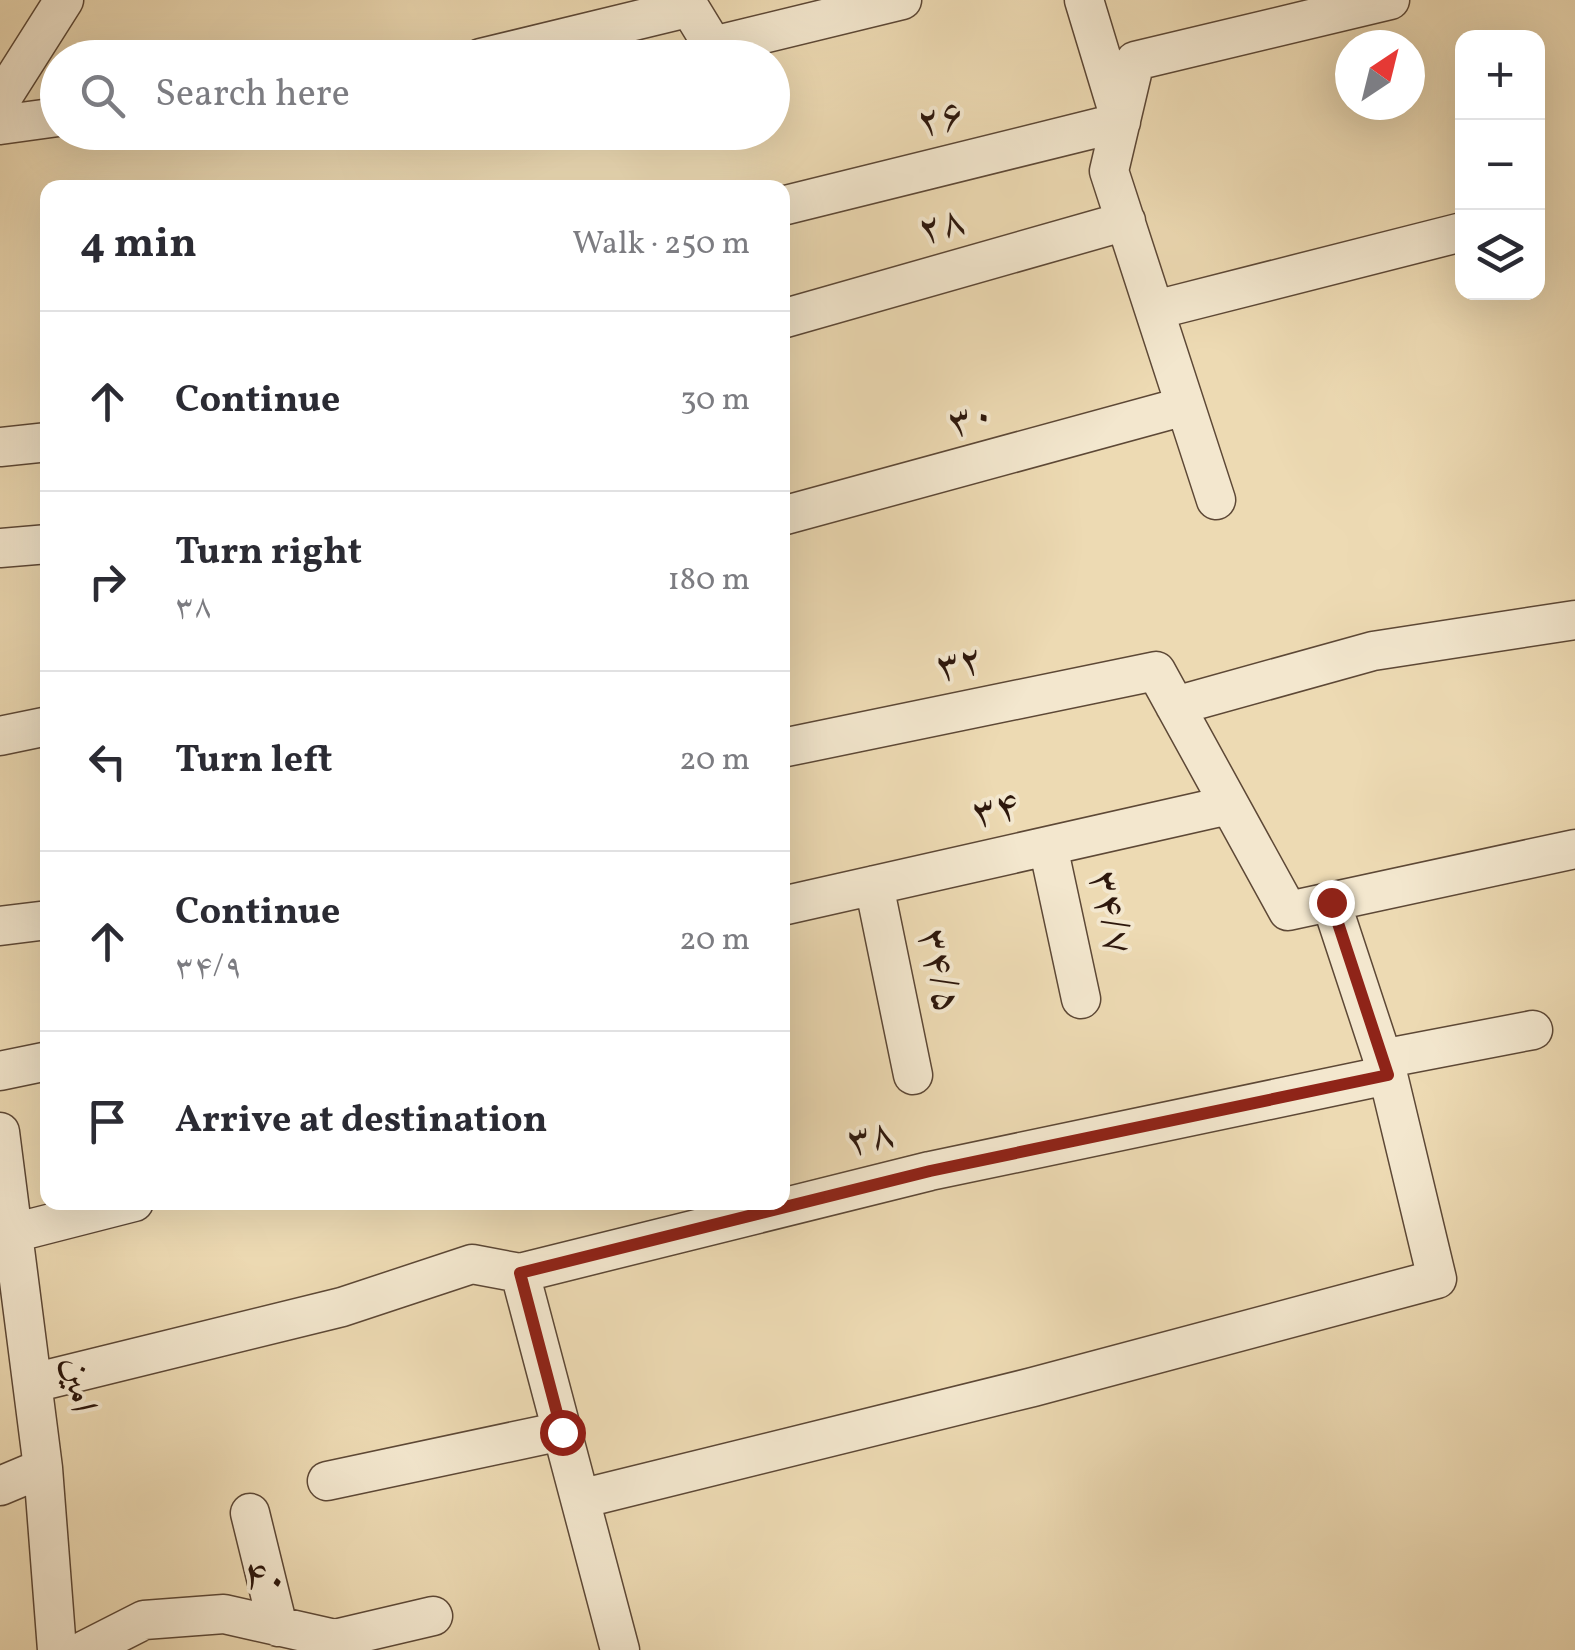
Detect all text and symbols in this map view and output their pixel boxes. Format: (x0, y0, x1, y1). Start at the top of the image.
north arrow (1335, 30, 1425, 120)
map controls (1455, 30, 1545, 300)
button: + (1455, 30, 1545, 120)
search box (40, 40, 790, 150)
icon: search (75, 68, 130, 123)
text: Search here (155, 69, 350, 122)
street label: ۲۶ (912, 87, 970, 153)
button: − (1455, 120, 1545, 210)
street label: ۲۸ (912, 194, 972, 260)
button: layers (1455, 210, 1545, 300)
text: 4 min (80, 216, 197, 275)
text: Walk · 250 m (572, 223, 750, 267)
icon: ahead (80, 374, 135, 429)
text: Continue (175, 375, 340, 428)
text: 30 m (680, 379, 750, 423)
street label: ۳۰ (942, 387, 1002, 453)
text: Turn right (175, 527, 362, 580)
icon: right (80, 554, 135, 609)
text: 180 m (667, 559, 750, 603)
text: ۳۸ (175, 586, 212, 630)
street label: ۳۲ (931, 633, 989, 697)
icon: left (80, 734, 135, 789)
text: Turn left (175, 735, 332, 788)
text: 20 m (679, 739, 750, 783)
street label: ۳۴ (967, 778, 1025, 844)
street label: ۳۴/۷ (1073, 866, 1145, 960)
route end (1309, 880, 1355, 926)
text: Continue (175, 887, 340, 940)
icon: ahead (80, 914, 135, 969)
text: 20 m (679, 919, 750, 963)
street label: ۳۴/۵ (902, 924, 974, 1018)
text: ۳۴/۹ (175, 946, 243, 990)
icon: arrive (80, 1094, 135, 1149)
text: Arrive at destination (175, 1095, 548, 1148)
street label: ۳۸ (842, 1106, 900, 1172)
street label: امین (47, 1354, 109, 1416)
route start (540, 1410, 586, 1456)
street label: ۴۰ (238, 1547, 294, 1611)

